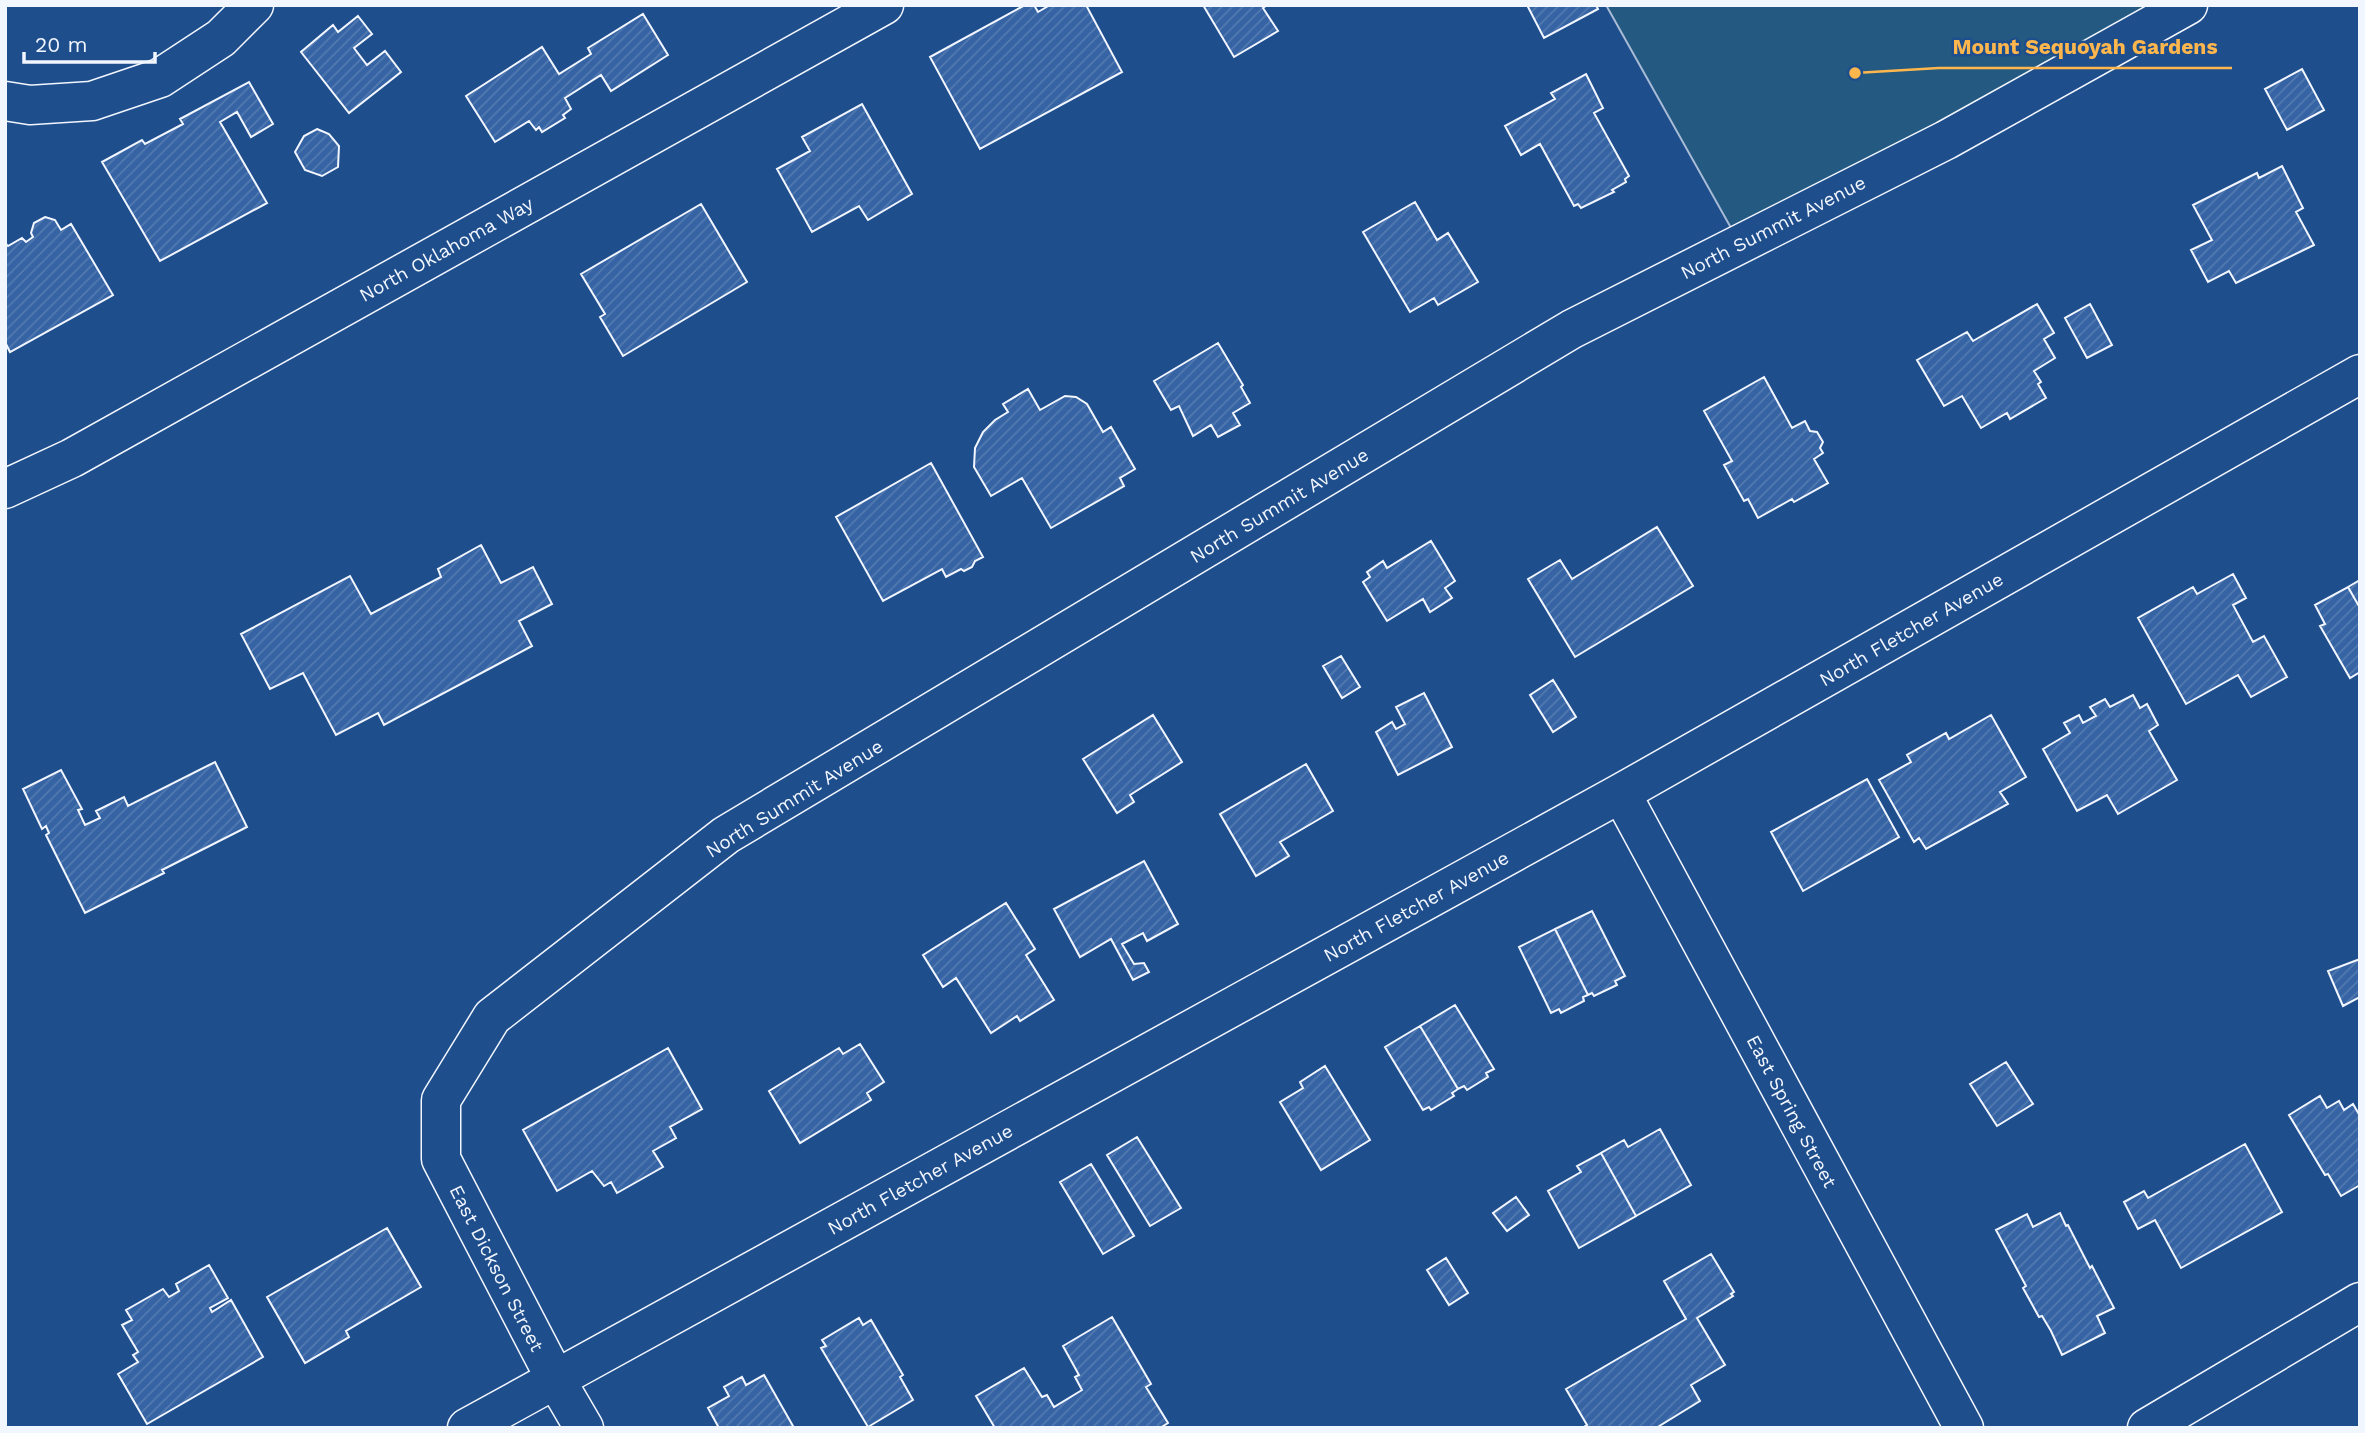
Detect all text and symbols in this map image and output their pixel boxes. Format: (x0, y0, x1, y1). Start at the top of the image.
scale bar (24, 21, 156, 65)
callout: Mount Sequoyah Gardens (1939, 26, 2232, 68)
text: 20 m (35, 32, 87, 57)
text: Mount Sequoyah Gardens (1952, 34, 2218, 59)
street label: North Summit Avenue (1677, 171, 1870, 284)
street label: North Oklahoma Way (355, 192, 537, 307)
street label: North Summit Avenue (1186, 443, 1373, 568)
street label: North Fletcher Avenue (1815, 567, 2007, 691)
street label: North Summit Avenue (701, 734, 887, 862)
street label: North Fletcher Avenue (1320, 846, 1513, 967)
street label: East Spring Street (1742, 1031, 1842, 1192)
street label: North Fletcher Avenue (824, 1119, 1017, 1240)
street label: East Dickson Street (445, 1181, 549, 1355)

